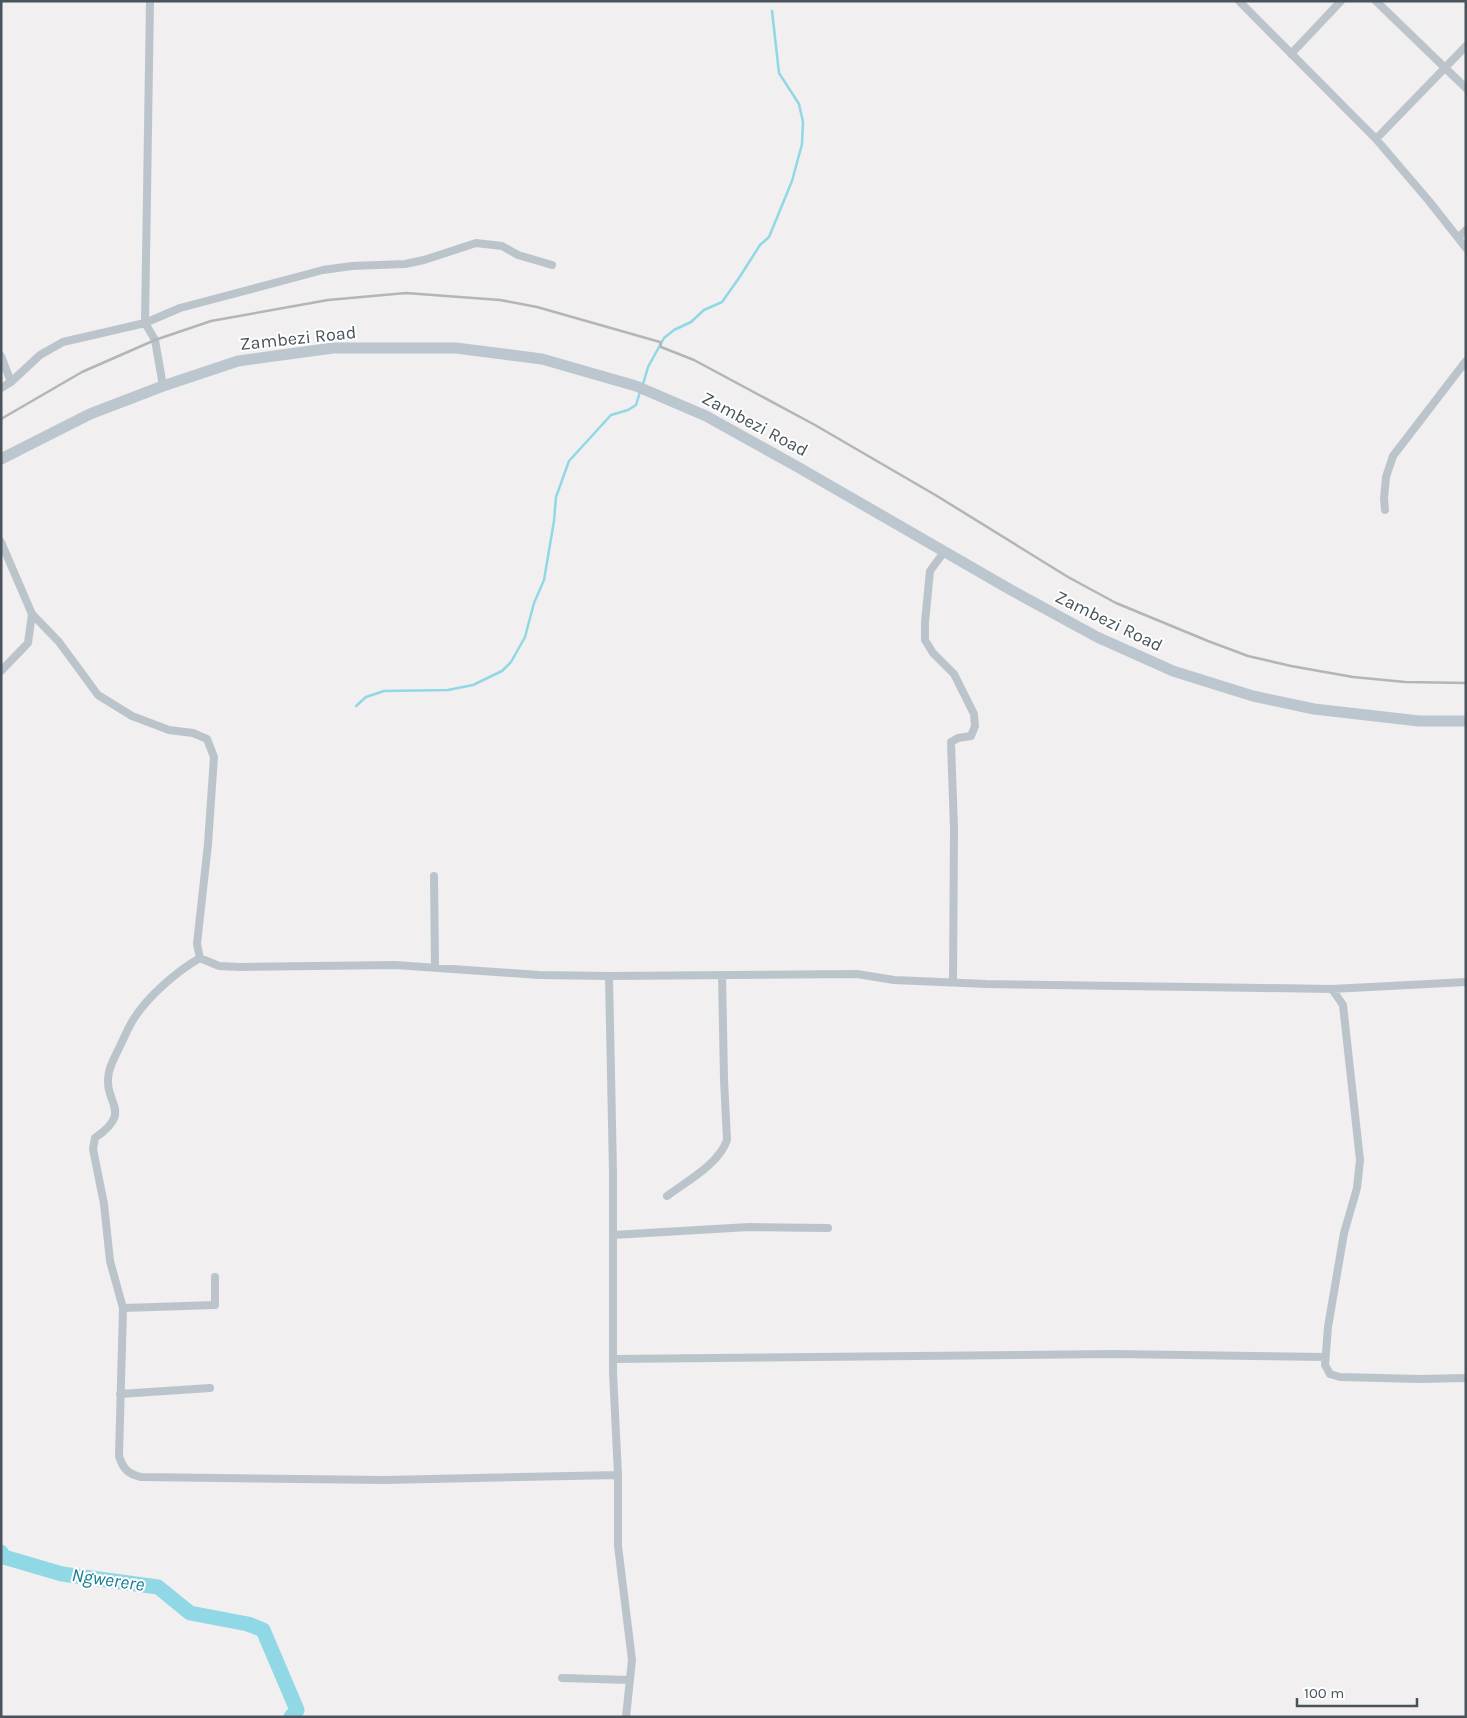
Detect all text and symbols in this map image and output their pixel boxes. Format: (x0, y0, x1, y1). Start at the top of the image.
street label: Zambezi Road (239, 321, 357, 355)
street label: Zambezi Road (698, 387, 812, 461)
street label: Zambezi Road (1052, 585, 1166, 657)
water label: Ngwerere (70, 1564, 146, 1596)
scale bar (1297, 1676, 1417, 1708)
text: 100 m (1304, 1684, 1344, 1702)

